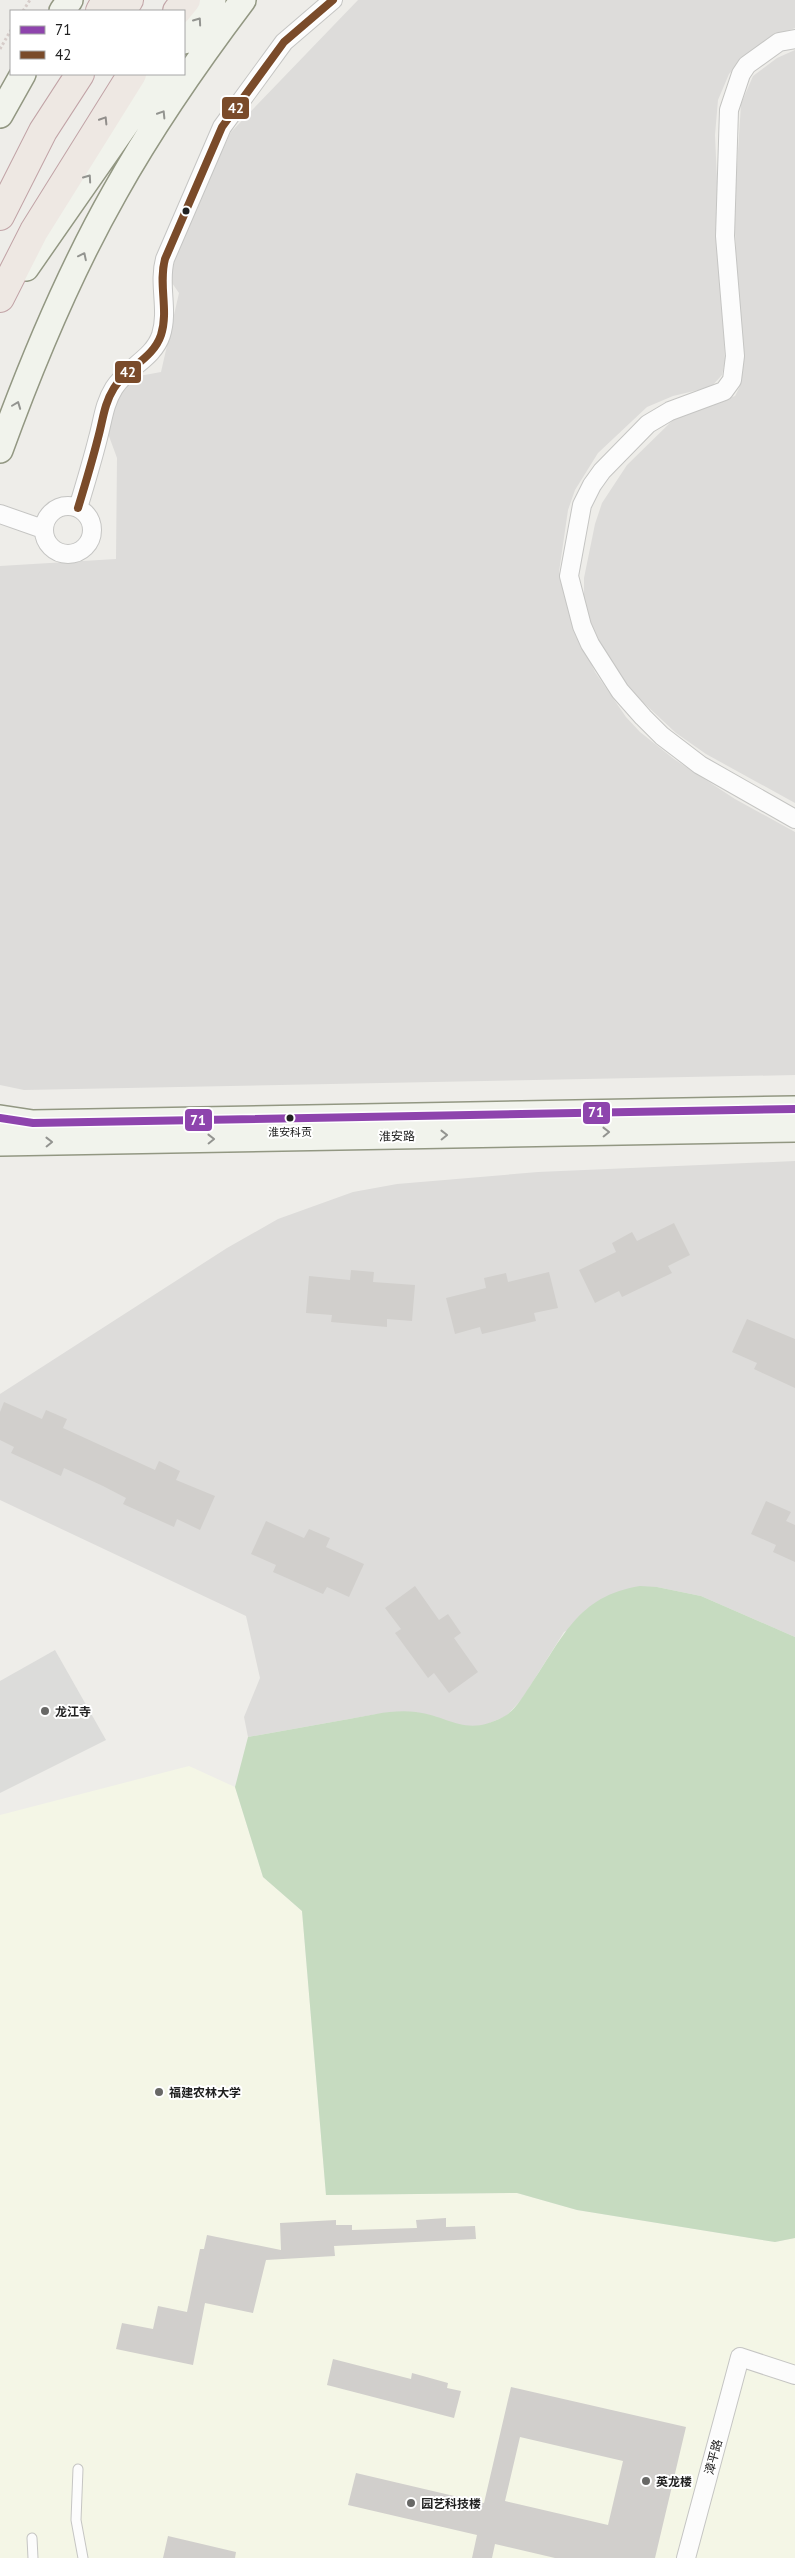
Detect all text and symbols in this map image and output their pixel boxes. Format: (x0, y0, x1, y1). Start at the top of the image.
legend (10, 10, 185, 75)
one-way arrow (192, 17, 201, 26)
text: 71 (55, 20, 71, 39)
text: 42 (55, 45, 71, 64)
line badge: 42 (221, 96, 250, 120)
text: 42 (228, 99, 244, 117)
one-way arrow (156, 111, 165, 120)
one-way arrow (97, 117, 107, 126)
one-way arrow (82, 175, 91, 184)
unlabelled marker (181, 206, 191, 216)
one-way arrow (77, 252, 87, 261)
line badge: 42 (114, 360, 142, 384)
text: 42 (120, 363, 136, 381)
one-way arrow (11, 401, 21, 410)
line badge: 71 (582, 1101, 611, 1125)
text: 71 (588, 1103, 604, 1121)
line badge: 71 (184, 1108, 213, 1132)
text: 71 (190, 1111, 206, 1129)
marker: 淮安科贡 (285, 1113, 295, 1123)
place label: 淮安科贡 (268, 1125, 312, 1139)
one-way arrow (602, 1127, 610, 1137)
street label: 淮安路 (379, 1128, 415, 1144)
one-way arrow (440, 1130, 448, 1140)
one-way arrow (208, 1134, 215, 1144)
one-way arrow (45, 1137, 53, 1147)
place label: 龙江寺 (55, 1704, 91, 1719)
marker: 龙江寺 (39, 1705, 51, 1717)
place label: 福建农林大学 (169, 2085, 241, 2100)
marker: 福建农林大学 (153, 2086, 165, 2098)
street label: 漳平路 (701, 2438, 725, 2476)
place label: 英龙楼 (656, 2474, 692, 2489)
marker: 英龙楼 (640, 2475, 652, 2487)
place label: 园艺科技楼 (421, 2496, 481, 2511)
marker: 园艺科技楼 (405, 2497, 417, 2509)

